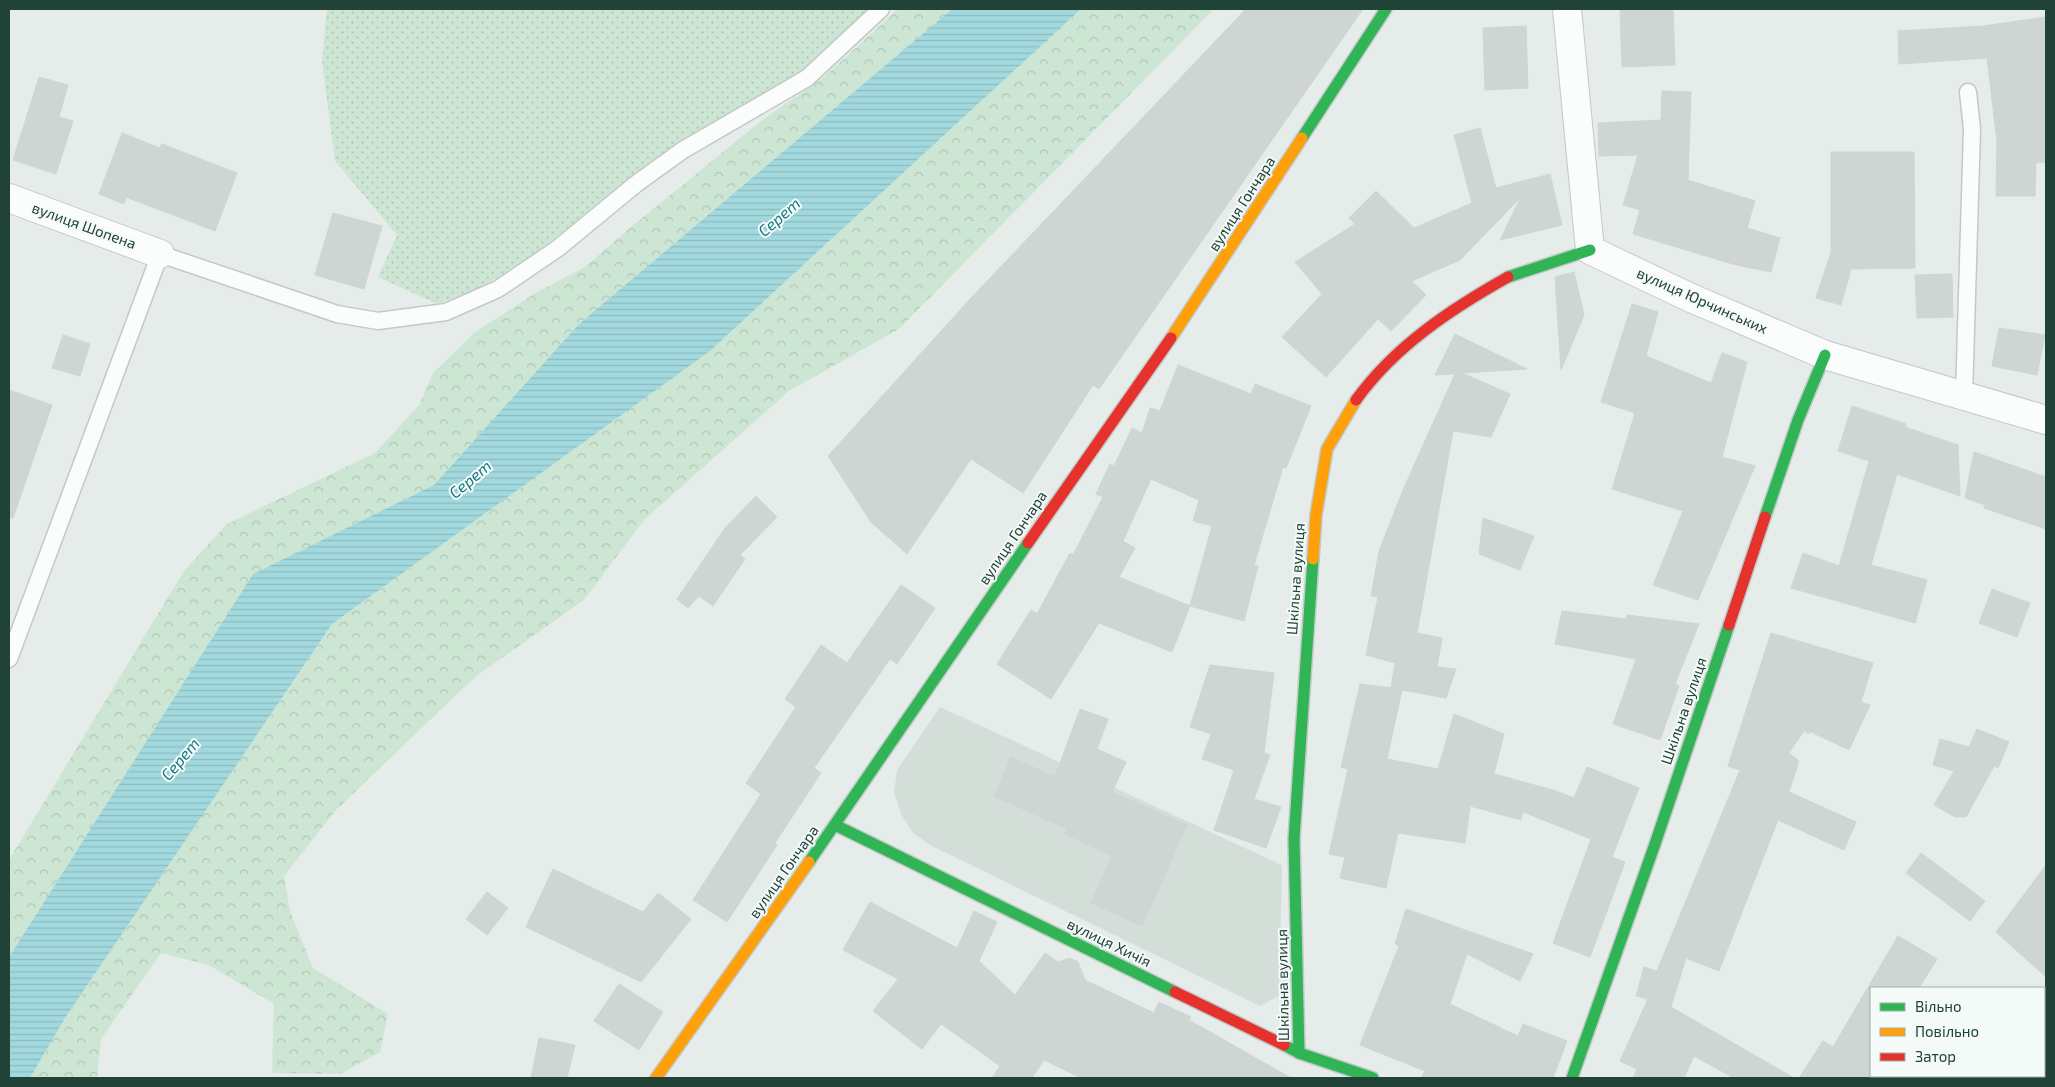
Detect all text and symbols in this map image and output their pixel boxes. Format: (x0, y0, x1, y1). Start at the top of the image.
street label: вулиця Гончара (1204, 153, 1279, 255)
water label: Серет (754, 193, 804, 240)
street label: вулиця Шопена (29, 198, 139, 253)
street label: вулиця Юрчинських (1634, 263, 1771, 338)
water label: Серет (445, 455, 495, 502)
street label: вулиця Гончара (974, 487, 1051, 588)
street label: Шкільна вулиця (1282, 522, 1309, 636)
street label: Шкільна вулиця (1656, 655, 1711, 767)
water label: Серет (156, 734, 203, 784)
street label: вулиця Гончара (744, 821, 823, 922)
street label: вулиця Хичія (1064, 914, 1154, 971)
street label: Шкільна вулиця (1272, 929, 1293, 1041)
legend (1870, 987, 2045, 1077)
text: Вільно (1915, 997, 1962, 1015)
text: Повільно (1915, 1022, 1979, 1040)
text: Затор (1915, 1047, 1956, 1065)

